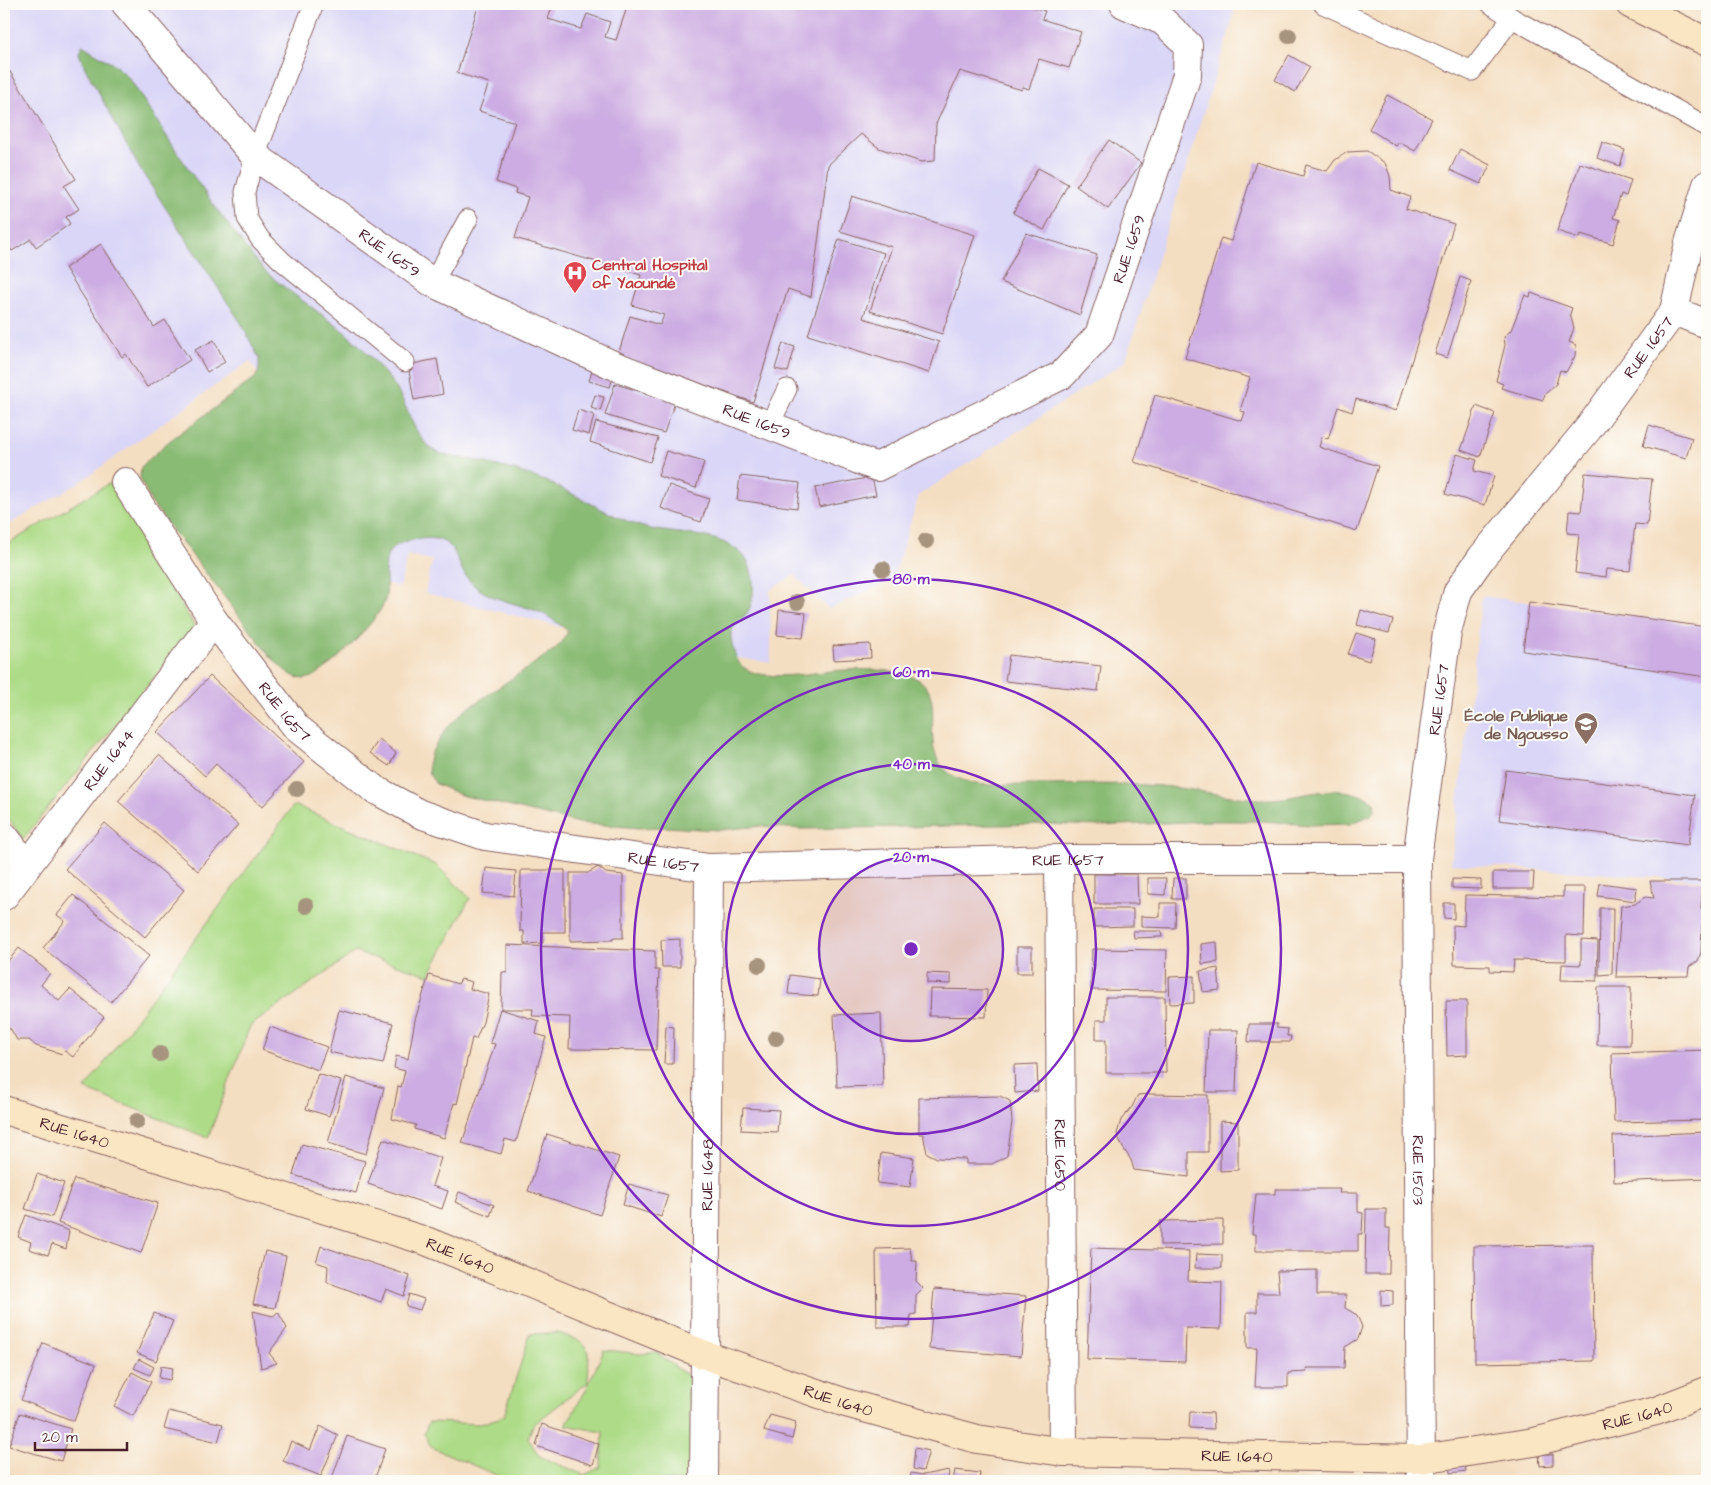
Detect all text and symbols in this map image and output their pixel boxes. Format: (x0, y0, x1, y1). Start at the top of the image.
street label: RUE 1.659 (1107, 212, 1151, 286)
street label: RUE 1.659 (354, 223, 425, 283)
place label: Central Hospital of Yaoundé (592, 254, 708, 294)
hospital icon: Central Hospital of Yaoundé (562, 260, 588, 294)
street label: RUE 1.657 (1619, 312, 1679, 383)
street label: RUE 1.659 (719, 398, 794, 445)
text: 80 m (893, 569, 930, 590)
text: 60 m (893, 662, 930, 683)
street label: RUE 1.657 (1423, 662, 1455, 737)
street label: RUE 1.657 (253, 677, 315, 747)
place label: École Publique de Ngousso (1465, 705, 1569, 747)
school or university icon: École Publique de Ngousso (1573, 711, 1599, 745)
street label: RUE 1.644 (78, 724, 140, 795)
text: 40 m (892, 754, 930, 775)
street label: RUE 1.657 (626, 847, 701, 878)
text: 20 m (892, 847, 929, 868)
street label: RUE 1.657 (1032, 849, 1104, 872)
centre of rings (902, 940, 920, 958)
street label: RUE 1.640 (37, 1112, 112, 1154)
street label: RUE 1.650 (1049, 1119, 1071, 1191)
street label: RUE 1.503 (1407, 1135, 1429, 1205)
street label: RUE 1.648 (696, 1139, 719, 1211)
street label: RUE 1.640 (423, 1232, 497, 1280)
street label: RUE 1.640 (800, 1379, 875, 1422)
street label: RUE 1.640 (1600, 1396, 1676, 1436)
scale bar (35, 1420, 128, 1452)
text: 20 m (42, 1427, 78, 1448)
street label: RUE 1.640 (1201, 1445, 1273, 1468)

